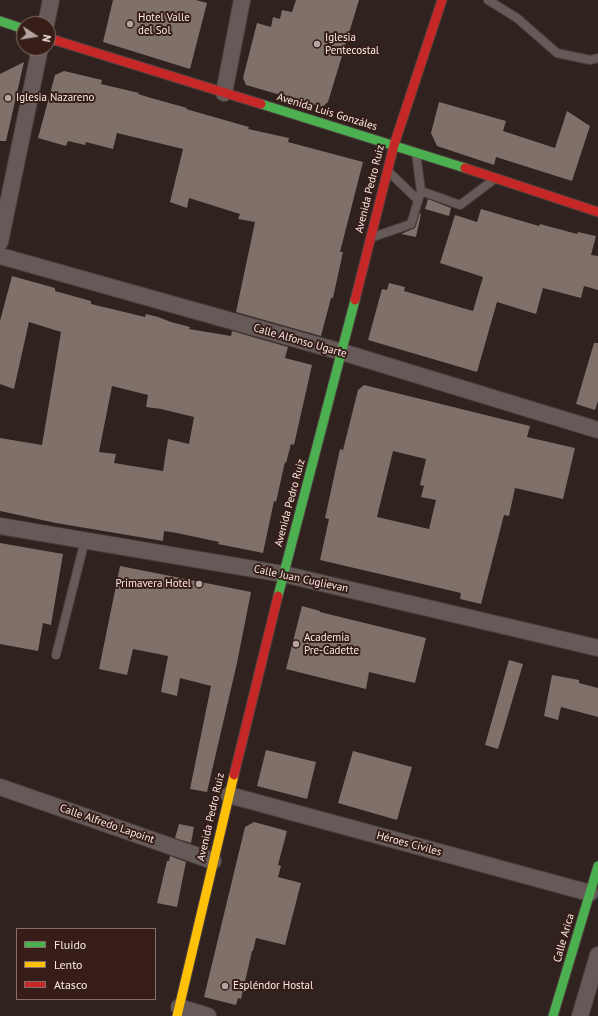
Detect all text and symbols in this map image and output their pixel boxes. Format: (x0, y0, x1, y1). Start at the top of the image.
place label: Hotel Valle del Sol (138, 11, 190, 37)
north arrow (16, 16, 56, 56)
marker: Hotel Valle del Sol (125, 19, 135, 29)
place label: Iglesia Pentecostal (325, 31, 379, 57)
text: N (39, 33, 54, 43)
marker: Iglesia Pentecostal (312, 39, 322, 49)
street label: Avenida Luis Gonzáles (275, 90, 379, 134)
place label: Iglesia Nazareno (16, 91, 94, 105)
marker: Iglesia Nazareno (3, 93, 13, 103)
street label: Avenida Pedro Ruiz (353, 144, 387, 234)
street label: Calle Alfonso Ugarte (252, 321, 348, 361)
street label: Avenida Pedro Ruiz (272, 458, 308, 548)
street label: Calle Juan Cuglievan (253, 563, 349, 595)
place label: Primavera Hotel (116, 577, 191, 591)
marker: Primavera Hotel (194, 579, 204, 589)
place label: Academia Pre-Cadette (304, 631, 359, 657)
marker: Academia Pre-Cadette (291, 639, 301, 649)
street label: Avenida Pedro Ruiz (194, 772, 228, 862)
street label: Calle Alfredo Lapoint (58, 802, 156, 846)
street label: Héroes Civiles (375, 829, 443, 859)
street label: Calle Arica (551, 912, 577, 964)
legend (16, 928, 156, 1000)
text: Fluido (54, 937, 86, 952)
text: Lento (54, 957, 83, 972)
text: Atasco (54, 977, 87, 992)
place label: Espléndor Hostal (233, 979, 313, 993)
marker: Espléndor Hostal (220, 981, 230, 991)

